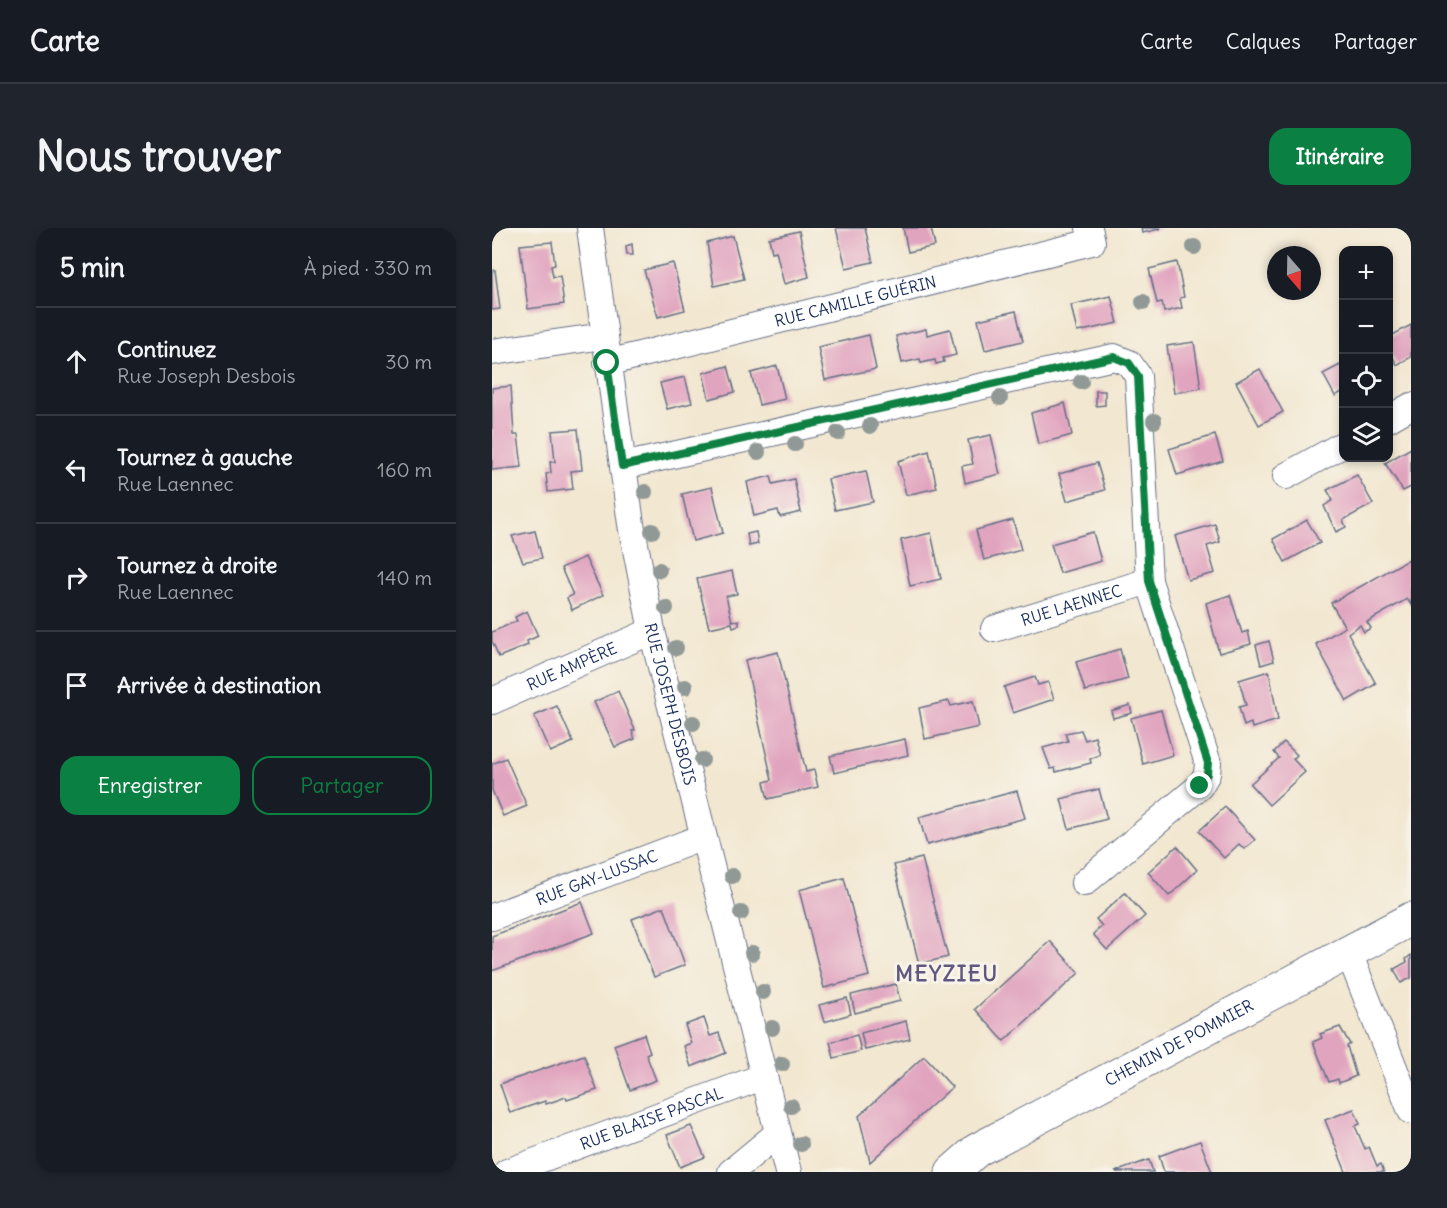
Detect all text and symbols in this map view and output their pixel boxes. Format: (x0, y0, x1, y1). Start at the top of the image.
text: Carte (30, 23, 100, 59)
text: Carte (1140, 28, 1193, 55)
text: Calques (1226, 28, 1301, 55)
text: Partager (1334, 28, 1417, 55)
button: Itinéraire (1269, 128, 1411, 185)
text: Nous trouver (36, 130, 281, 182)
north arrow (1267, 246, 1321, 300)
map controls (1339, 246, 1393, 462)
button: + (1339, 246, 1393, 300)
text: 5 min (60, 251, 125, 284)
text: À pied · 330 m (304, 255, 432, 280)
street label: RUE CAMILLE GUÉRIN (772, 271, 938, 331)
button: − (1339, 300, 1393, 354)
text: Continuez (117, 335, 216, 363)
icon: ahead (60, 345, 93, 378)
text: 30 m (385, 349, 432, 374)
route start (593, 349, 619, 375)
button: locate (1339, 354, 1393, 408)
text: Rue Joseph Desbois (117, 363, 296, 388)
button: layers (1339, 408, 1393, 462)
text: Tournez à gauche (117, 443, 293, 471)
icon: left (60, 453, 93, 486)
text: 160 m (377, 457, 432, 482)
text: Rue Laennec (117, 471, 234, 496)
text: Tournez à droite (117, 551, 277, 579)
icon: right (60, 561, 93, 594)
text: 140 m (377, 565, 432, 590)
text: Rue Laennec (117, 579, 234, 604)
street label: RUE LAENNEC (1018, 580, 1124, 630)
street label: RUE JOSEPH DESBOIS (641, 621, 700, 787)
street label: RUE AMPÈRE (524, 638, 620, 695)
icon: arrive (60, 669, 93, 702)
text: Arrivée à destination (117, 671, 321, 699)
button: Enregistrer (60, 756, 240, 815)
button: Partager (252, 756, 432, 815)
route end (1186, 772, 1212, 798)
street label: RUE GAY-LUSSAC (533, 845, 660, 909)
district label: MEYZIEU (895, 959, 999, 987)
street label: CHEMIN DE POMMIER (1101, 995, 1257, 1090)
street label: RUE BLAISE PASCAL (577, 1082, 726, 1154)

